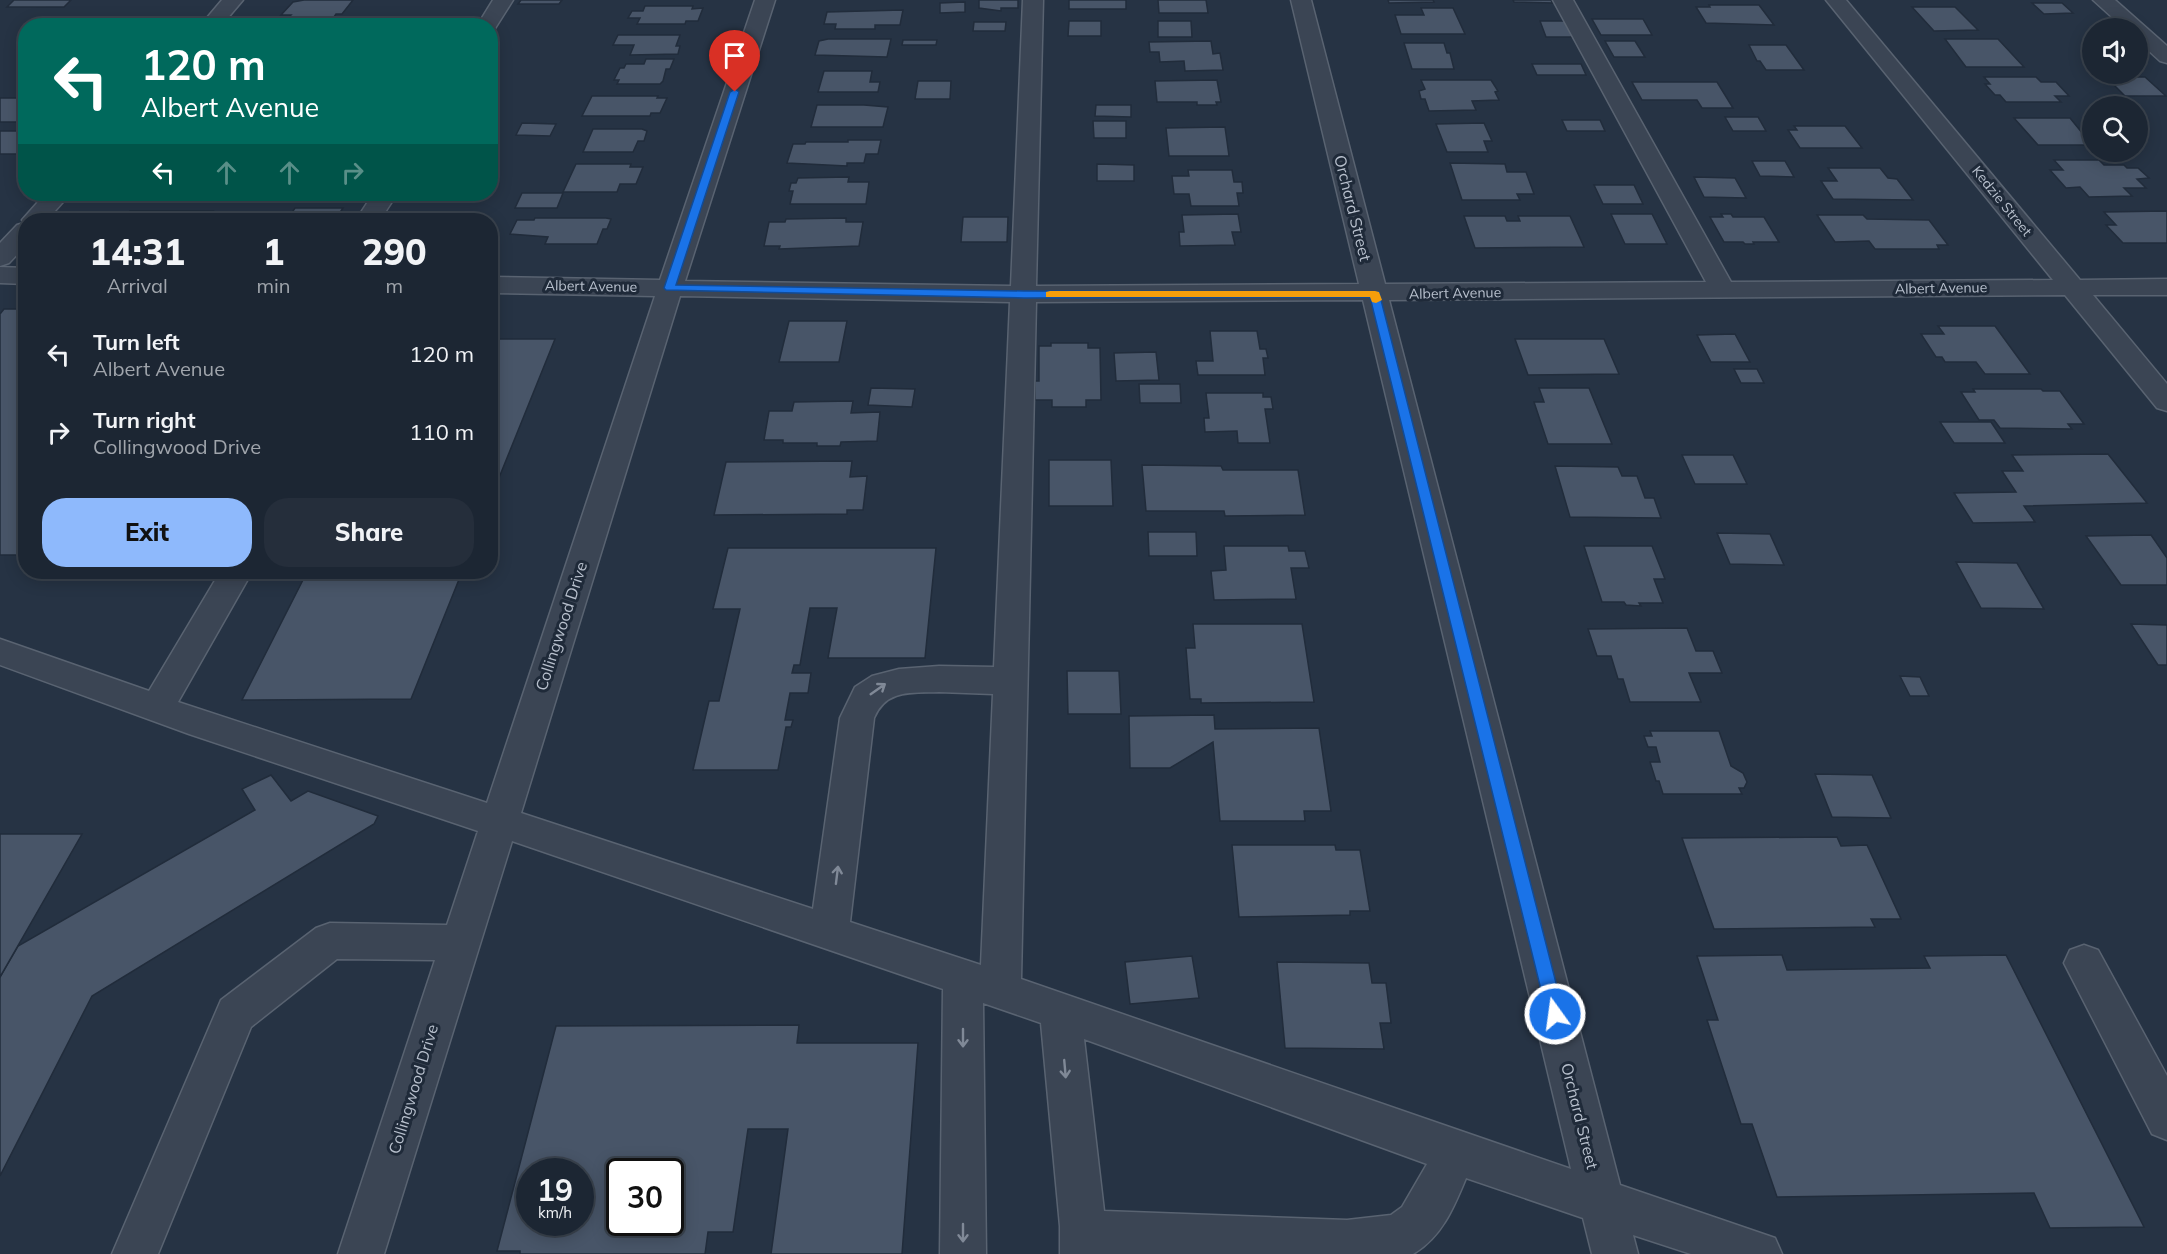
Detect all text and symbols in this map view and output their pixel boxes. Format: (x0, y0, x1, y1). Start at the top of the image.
map controls (2082, 18, 2148, 162)
button: sound (2082, 18, 2148, 84)
pin (709, 30, 760, 92)
text: 120 m (141, 38, 266, 91)
icon: arrive (718, 39, 751, 72)
icon: left (42, 42, 120, 120)
text: Albert Avenue (141, 90, 319, 124)
button: search (2082, 96, 2148, 162)
street label: Orchard Street (1330, 153, 1376, 264)
icon: left (147, 156, 180, 189)
icon: ahead (210, 156, 243, 189)
icon: ahead (273, 156, 306, 189)
icon: right (336, 156, 369, 189)
street label: Kedzie Street (1968, 162, 2036, 240)
text: 14:31 (89, 229, 185, 274)
text: 1 (263, 229, 284, 274)
text: 290 (362, 229, 427, 274)
text: Arrival (107, 273, 168, 298)
text: min (256, 273, 291, 298)
text: m (385, 273, 403, 298)
street label: Albert Avenue (545, 276, 637, 296)
street label: Albert Avenue (1895, 278, 1987, 298)
street label: Albert Avenue (1409, 283, 1501, 303)
text: Turn left (93, 328, 180, 356)
icon: left (42, 338, 75, 371)
text: 120 m (409, 340, 474, 368)
text: Albert Avenue (93, 356, 225, 381)
text: Turn right (93, 406, 196, 434)
icon: right (42, 416, 75, 449)
text: 110 m (409, 418, 474, 446)
text: Collingwood Drive (93, 434, 261, 459)
button: Exit (42, 498, 252, 567)
button: Share (264, 498, 474, 567)
street label: Collingwood Drive (531, 559, 591, 693)
one-way arrow (869, 683, 886, 696)
one-way arrow (831, 866, 842, 886)
position arrow (1523, 982, 1587, 1046)
street label: Collingwood Drive (384, 1022, 442, 1156)
one-way arrow (957, 1027, 969, 1047)
one-way arrow (1060, 1059, 1071, 1078)
street label: Orchard Street (1557, 1061, 1603, 1172)
speed limit sign: 30 (606, 1158, 684, 1236)
text: 19 (537, 1171, 573, 1209)
text: km/h (538, 1203, 572, 1222)
one-way arrow (957, 1222, 969, 1242)

